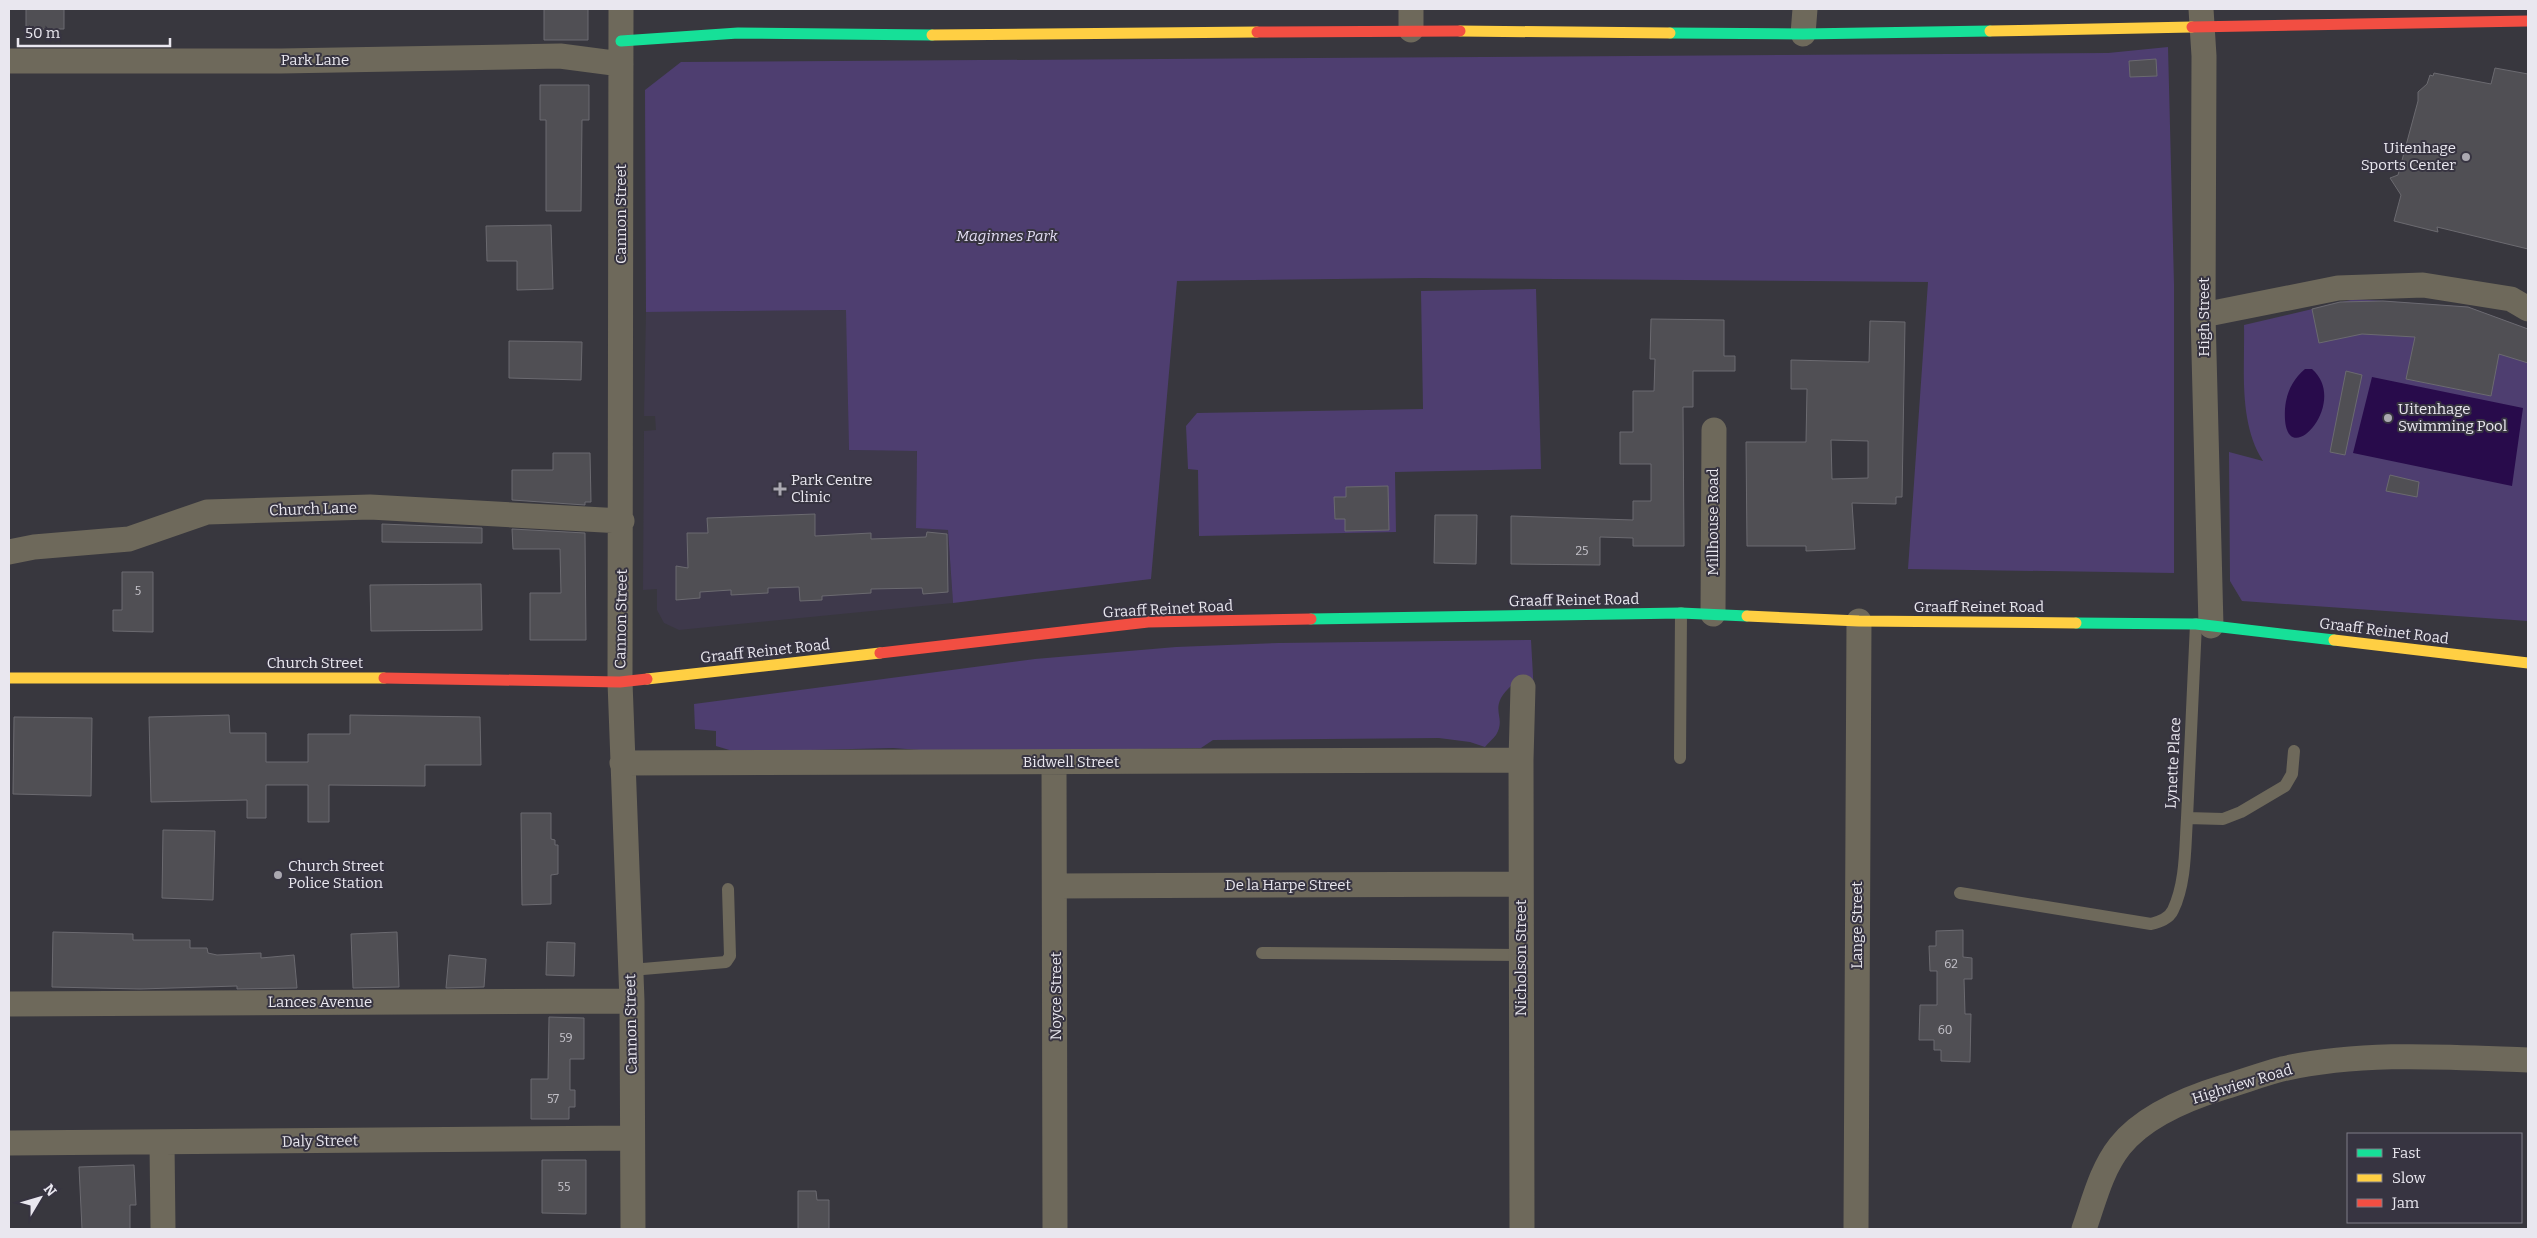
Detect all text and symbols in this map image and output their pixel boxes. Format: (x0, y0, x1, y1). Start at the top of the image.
scale bar (18, 15, 170, 47)
text: 50 m (25, 24, 61, 42)
street label: Park Lane (281, 51, 349, 69)
place label: Uitenhage Sports Center (2361, 139, 2456, 174)
marker: Uitenhage Sports Center (2460, 151, 2472, 163)
street label: Cannon Street (612, 163, 630, 264)
park label: Maginnes Park (956, 227, 1059, 245)
street label: High Street (2195, 277, 2213, 357)
place label: Uitenhage Swimming Pool (2398, 400, 2507, 435)
marker: Uitenhage Swimming Pool (2382, 412, 2394, 424)
street label: Millhouse Road (1704, 468, 1722, 576)
place label: Park Centre Clinic (791, 471, 873, 506)
marker: Park Centre Clinic (773, 482, 787, 496)
street label: Church Lane (269, 498, 357, 520)
house number: 25 (1576, 544, 1588, 558)
street label: Cannon Street (611, 568, 631, 669)
house number: 5 (135, 584, 141, 598)
street label: Graaff Reinet Road (1509, 590, 1639, 610)
street label: Graaff Reinet Road (1102, 597, 1234, 621)
street label: Graaff Reinet Road (1914, 598, 2044, 616)
street label: Graaff Reinet Road (2318, 614, 2450, 648)
street label: Graaff Reinet Road (699, 635, 831, 667)
street label: Church Street (267, 654, 364, 672)
street label: Lynette Place (2162, 717, 2184, 809)
street label: Bidwell Street (1023, 753, 1120, 771)
place label: Church Street Police Station (288, 857, 385, 892)
marker: Church Street Police Station (272, 869, 284, 881)
street label: De la Harpe Street (1225, 876, 1352, 894)
street label: Lange Street (1848, 881, 1866, 969)
street label: Nicholson Street (1512, 899, 1530, 1016)
street label: Noyce Street (1047, 951, 1065, 1040)
house number: 62 (1944, 957, 1958, 971)
street label: Cannon Street (621, 973, 641, 1074)
street label: Lances Avenue (268, 993, 372, 1011)
house number: 60 (1938, 1023, 1952, 1037)
house number: 59 (559, 1031, 573, 1045)
street label: Highview Road (2190, 1060, 2294, 1108)
house number: 57 (547, 1092, 559, 1106)
street label: Daly Street (282, 1131, 359, 1151)
legend (2347, 1133, 2522, 1223)
text: Fast (2392, 1144, 2421, 1162)
text: Slow (2392, 1169, 2427, 1187)
north arrow (15, 1173, 65, 1223)
house number: 55 (558, 1180, 570, 1194)
text: N (40, 1181, 60, 1200)
text: Jam (2391, 1194, 2420, 1212)

